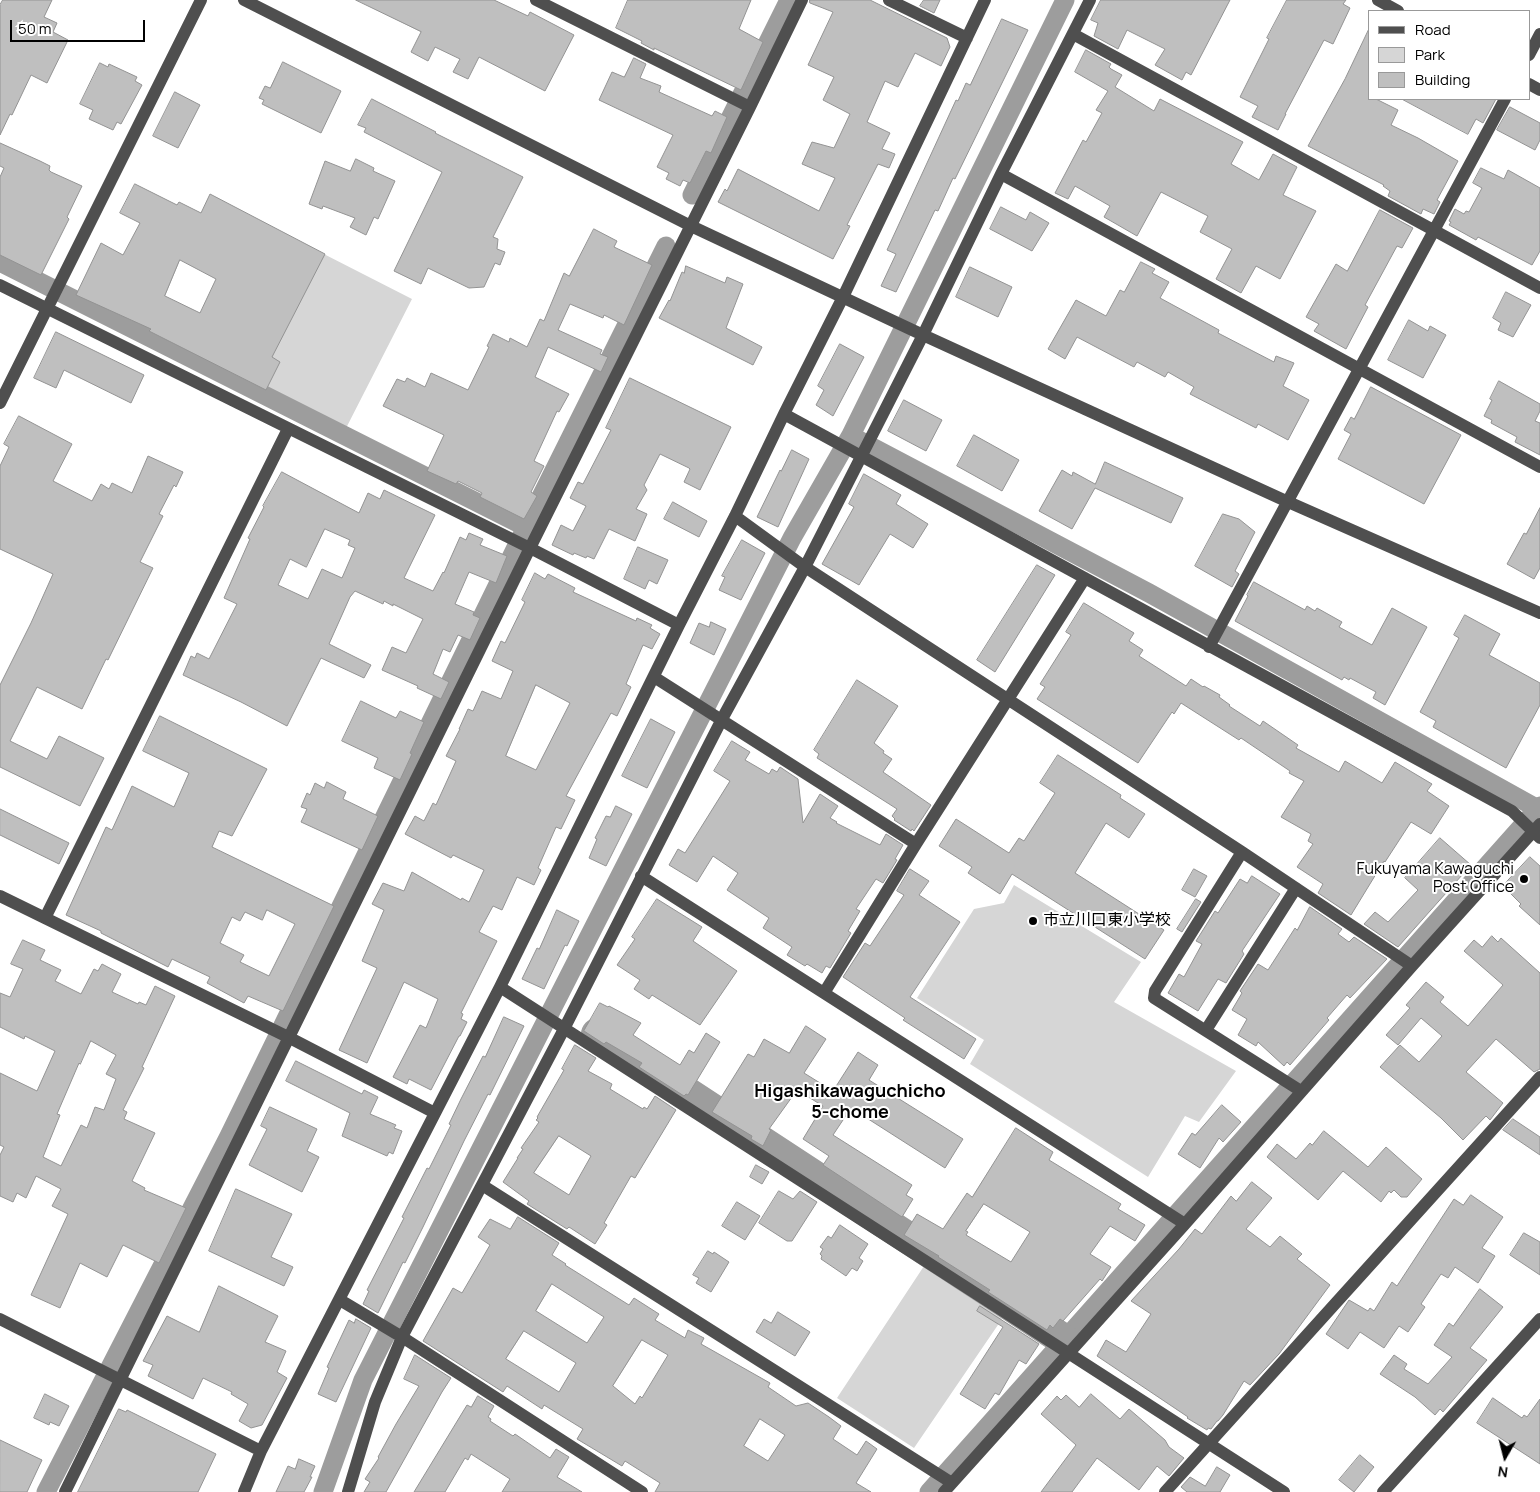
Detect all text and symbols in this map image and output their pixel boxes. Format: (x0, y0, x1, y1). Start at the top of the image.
scale bar (12, 10, 148, 42)
legend (1368, 10, 1530, 100)
text: 50 m (18, 18, 52, 39)
text: Road (1415, 19, 1451, 40)
text: Park (1415, 44, 1445, 65)
text: Building (1415, 69, 1470, 90)
place label: Fukuyama Kawaguchi Post Office (1357, 860, 1514, 898)
marker: Fukuyama Kawaguchi Post Office (1518, 873, 1530, 885)
place label: 市立川口東小学校 (1043, 911, 1171, 931)
marker: 市立川口東小学校 (1027, 915, 1039, 927)
district label: Higashikawaguchicho 5-chome (754, 1081, 946, 1124)
north arrow (1480, 1432, 1530, 1482)
text: N (1497, 1462, 1509, 1482)

